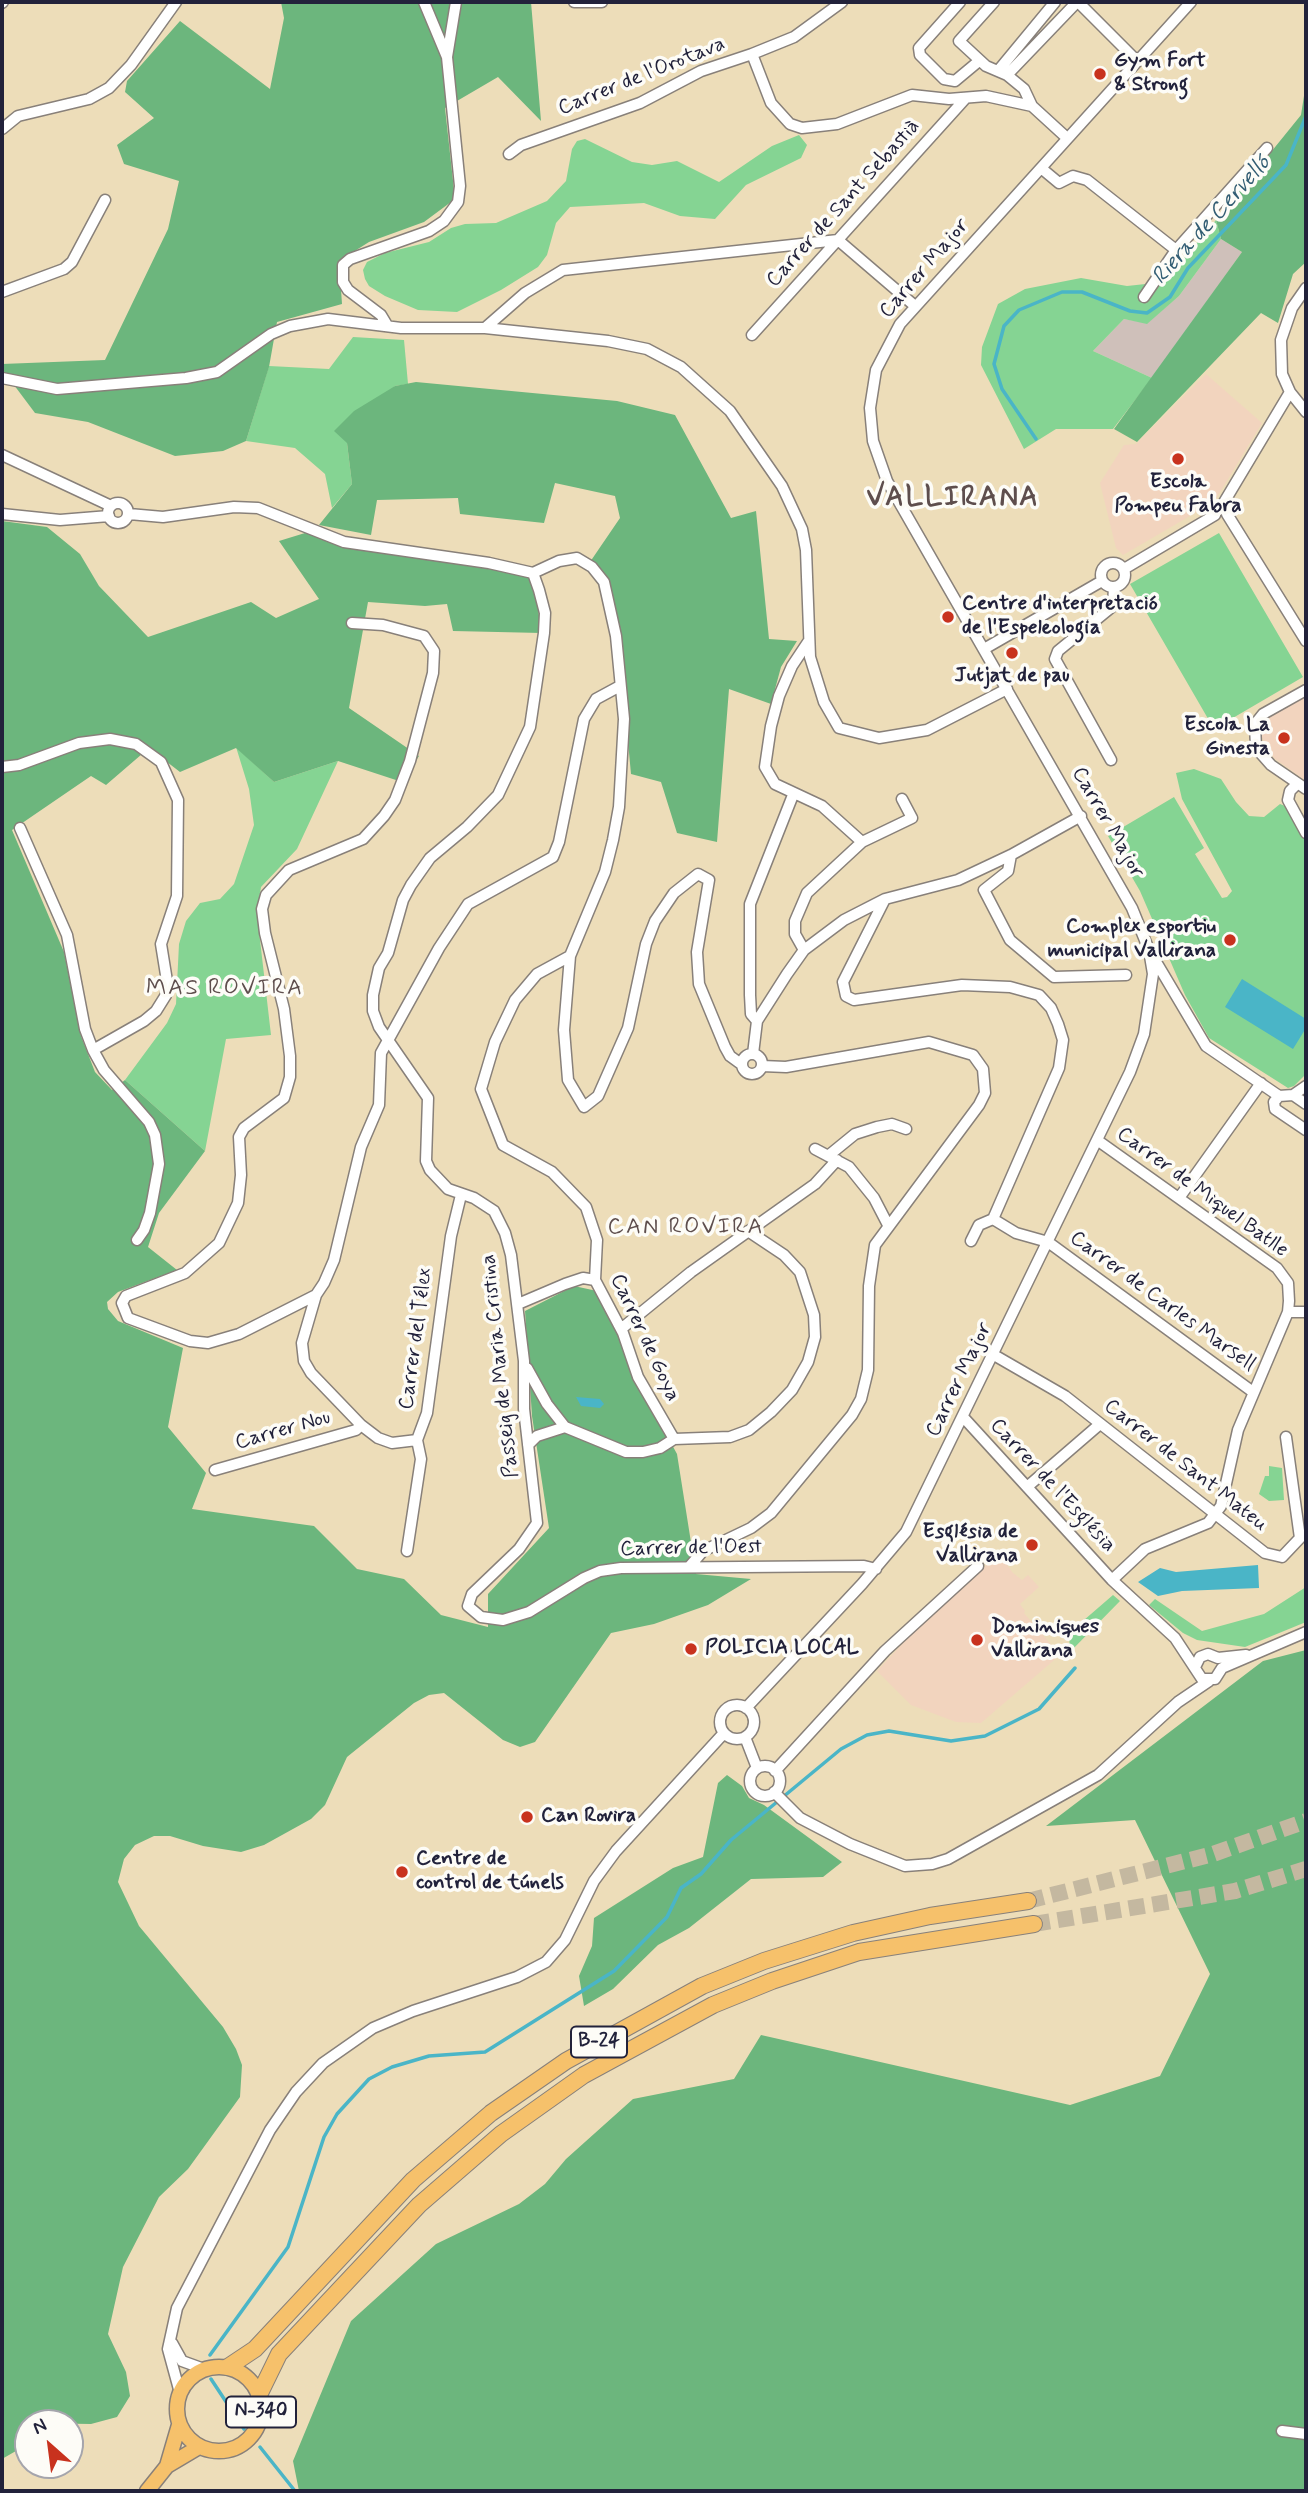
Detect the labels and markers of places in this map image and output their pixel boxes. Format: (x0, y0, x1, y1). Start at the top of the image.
place label: Gym Fort & Strong (1114, 49, 1206, 99)
marker: Gym Fort & Strong (1092, 66, 1108, 82)
marker: Escola Pompeu Fabra (1170, 451, 1186, 467)
place label: Escola Pompeu Fabra (1115, 470, 1241, 520)
place label: Centre d'interpretació de l'Espeleologia (962, 592, 1158, 642)
marker: Centre d'interpretació de l'Espeleologia (940, 609, 956, 625)
marker: Jutjat de pau (1004, 645, 1020, 661)
place label: Jutjat de pau (955, 664, 1069, 690)
place label: Escola La Ginesta (1184, 713, 1270, 763)
marker: Escola La Ginesta (1276, 730, 1292, 746)
place label: Complex esportiu municipal Vallirana (1048, 915, 1216, 965)
marker: Complex esportiu municipal Vallirana (1222, 932, 1238, 948)
place label: Església de Vallirana (923, 1520, 1018, 1570)
marker: Església de Vallirana (1024, 1537, 1040, 1553)
place label: Dominiques Vallirana (991, 1615, 1099, 1665)
marker: Dominiques Vallirana (969, 1632, 985, 1648)
place label: POLICIA LOCAL (705, 1636, 859, 1662)
marker: POLICIA LOCAL (683, 1641, 699, 1657)
place label: Can Rovira (541, 1804, 636, 1830)
marker: Can Rovira (519, 1809, 535, 1825)
place label: Centre de control de túnels (416, 1847, 564, 1897)
marker: Centre de control de túnels (394, 1864, 410, 1880)

